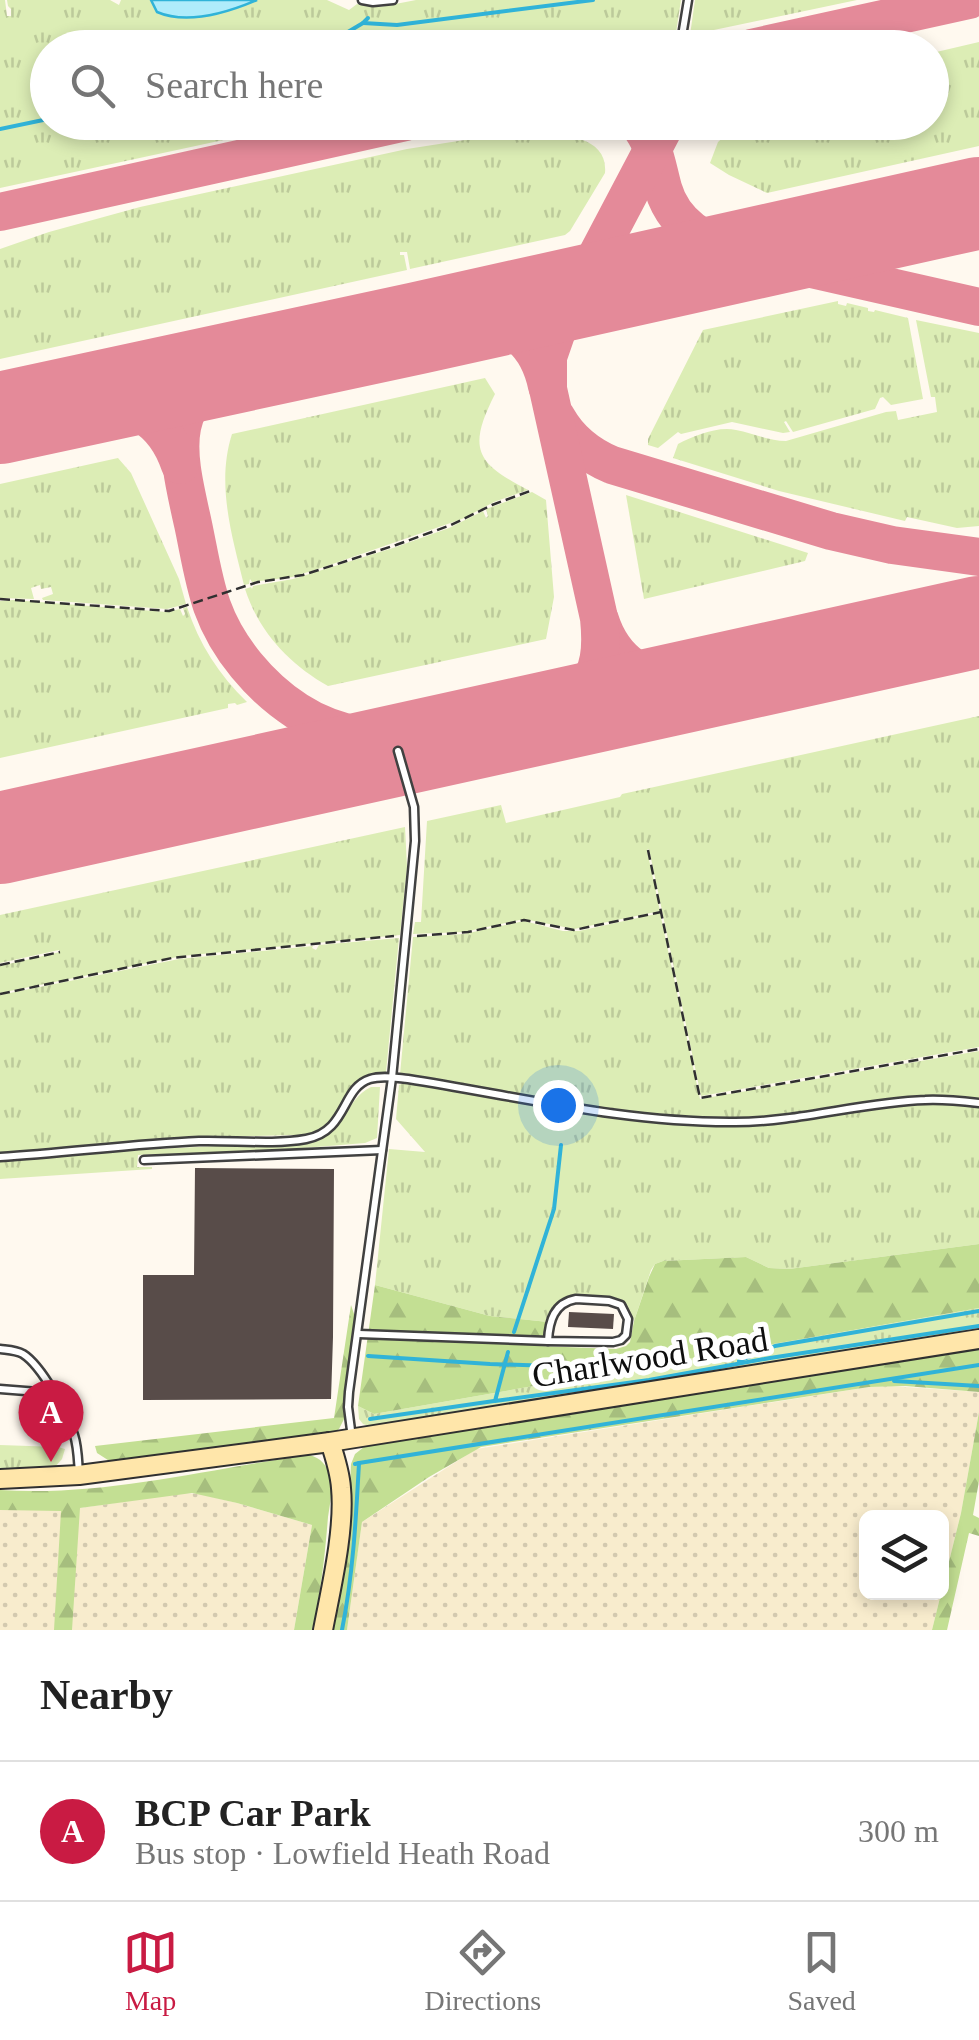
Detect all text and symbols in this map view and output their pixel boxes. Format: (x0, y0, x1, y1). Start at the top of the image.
search box (30, 30, 949, 140)
icon: search (65, 58, 120, 113)
text: Search here (145, 64, 323, 106)
your location (533, 1080, 584, 1131)
street label: Charlwood Road (529, 1320, 771, 1395)
pin: A (18, 1380, 84, 1462)
map controls (859, 1510, 949, 1600)
button: layers (859, 1510, 949, 1600)
text: Nearby (40, 1672, 173, 1718)
text: BCP Car Park (135, 1792, 371, 1834)
text: A (61, 1813, 84, 1849)
text: 300 m (858, 1813, 939, 1849)
text: Bus stop · Lowfield Heath Road (135, 1835, 550, 1871)
tab: Map (123, 1925, 178, 2017)
tab: Directions (424, 1925, 541, 2017)
tab: Saved (787, 1925, 856, 2017)

